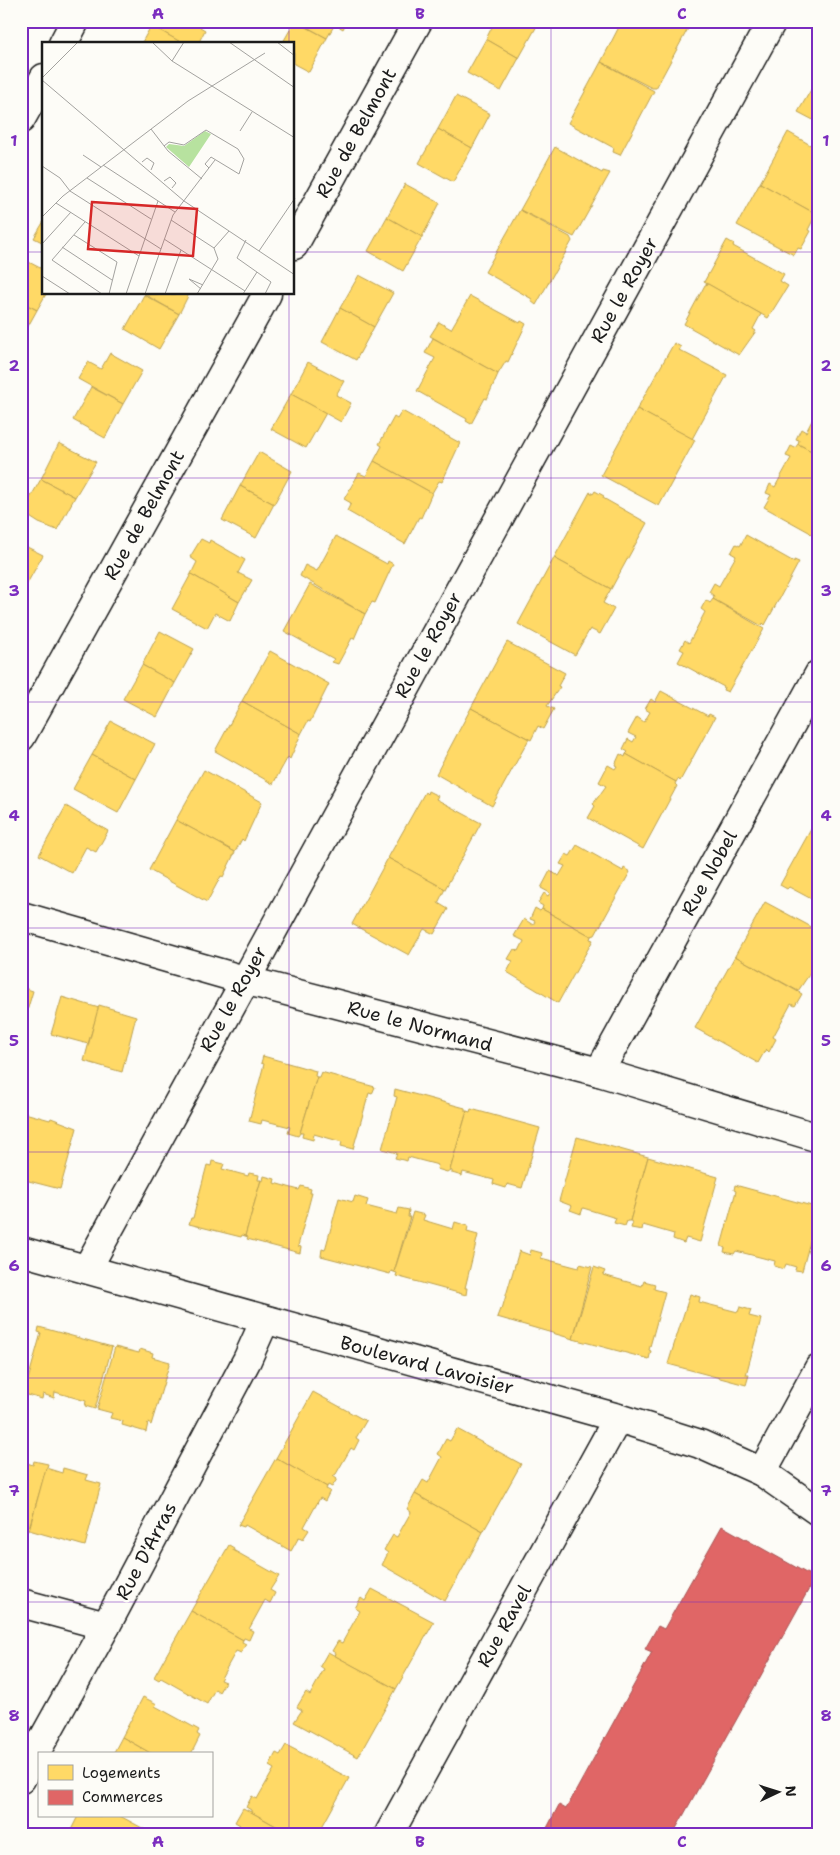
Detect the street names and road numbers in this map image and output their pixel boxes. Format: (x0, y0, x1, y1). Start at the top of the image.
street label: Rue de Belmont (310, 64, 402, 202)
street label: Rue le Royer (585, 232, 663, 348)
street label: Rue de Belmont (98, 446, 190, 584)
street label: Rue le Royer (389, 587, 467, 703)
street label: Rue Nobel (675, 826, 743, 920)
street label: Rue le Royer (194, 941, 272, 1057)
street label: Rue le Normand (345, 995, 495, 1057)
street label: Boulevard Lavoisier (337, 1330, 517, 1400)
street label: Rue D'Arras (110, 1498, 182, 1604)
street label: Rue Ravel (471, 1580, 537, 1672)

